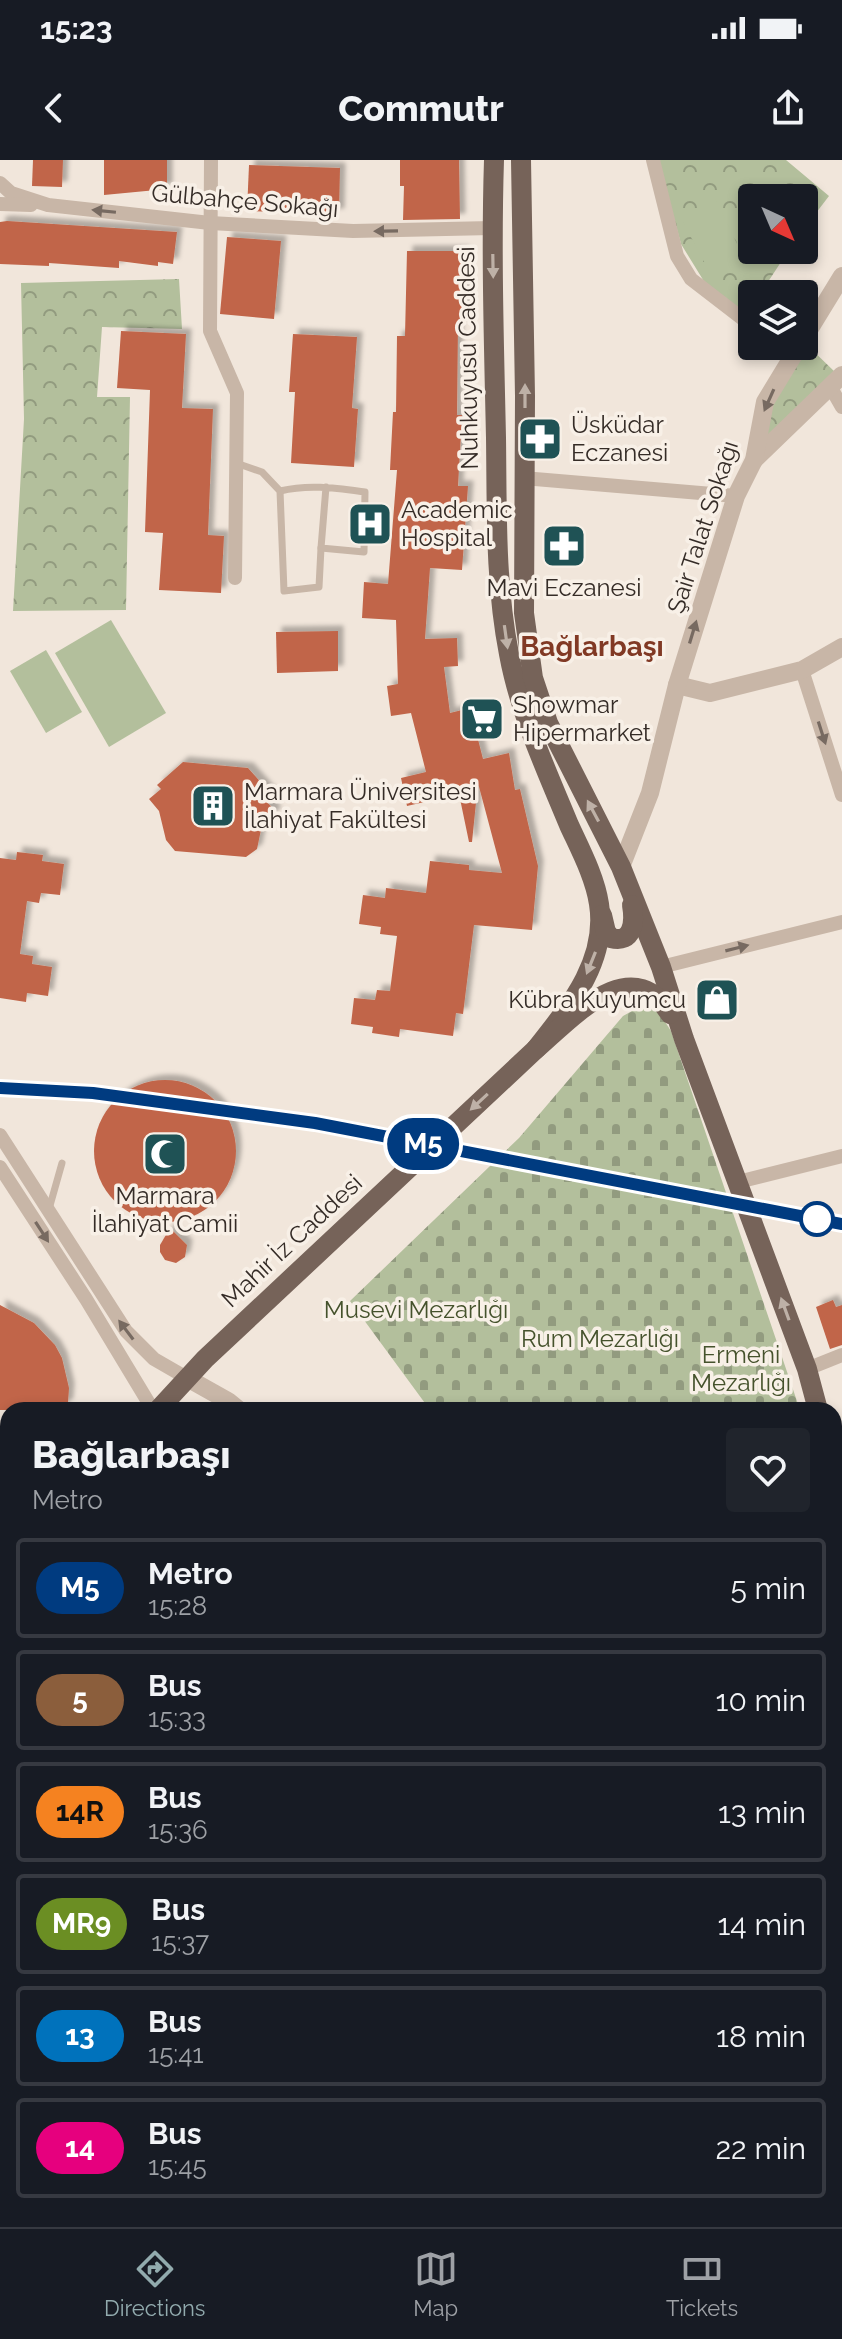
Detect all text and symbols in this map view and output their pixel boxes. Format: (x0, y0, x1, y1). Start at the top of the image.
text: 15:23 (40, 11, 113, 46)
icon: back (32, 86, 76, 130)
icon: share (766, 86, 810, 130)
text: Commutr (338, 87, 504, 129)
street label: Gülbahçe Sokağı (150, 178, 340, 223)
north arrow (738, 184, 818, 264)
map controls (738, 184, 818, 360)
one-way arrow (91, 204, 116, 217)
one-way arrow (373, 224, 398, 237)
street label: Nuhkuyusu Caddesi (451, 246, 484, 470)
one-way arrow (487, 254, 499, 279)
button: layers (738, 280, 818, 360)
one-way arrow (519, 383, 531, 408)
one-way arrow (762, 388, 775, 411)
place label: Üsküdar Eczanesi (571, 410, 668, 467)
pharmacy icon: Üsküdar Eczanesi (516, 415, 564, 463)
street label: Şair Talat Sokağı (661, 437, 744, 617)
place label: Academic Hospital (401, 495, 513, 552)
hospital icon: Academic Hospital (346, 500, 394, 548)
pharmacy icon: Mavi Eczanesi (540, 522, 588, 570)
place label: Mavi Eczanesi (487, 573, 641, 602)
one-way arrow (688, 620, 700, 644)
one-way arrow (500, 625, 513, 650)
district label: Bağlarbaşı (520, 630, 664, 663)
place label: Showmar Hipermarket (513, 690, 651, 747)
supermarket icon: Showmar Hipermarket (458, 695, 506, 743)
one-way arrow (816, 721, 829, 745)
place label: Marmara Üniversitesi İlahiyat Fakültesi (244, 777, 477, 834)
building icon: Marmara Üniversitesi İlahiyat Fakültesi (189, 782, 237, 830)
one-way arrow (586, 799, 599, 822)
one-way arrow (724, 942, 749, 954)
one-way arrow (584, 952, 597, 976)
shop icon: Kübra Kuyumcu (693, 976, 741, 1024)
place label: Kübra Kuyumcu (508, 985, 686, 1014)
one-way arrow (470, 1092, 489, 1110)
line badge: M5 (387, 1118, 459, 1170)
text: M5 (403, 1127, 443, 1160)
mosque icon: Marmara İlahiyat Camii (141, 1130, 189, 1178)
street label: Mahir İz Caddesi (215, 1168, 368, 1313)
place label: Marmara İlahiyat Camii (92, 1181, 238, 1238)
unlabelled marker (800, 1202, 834, 1236)
one-way arrow (35, 1222, 50, 1243)
park label: Musevi Mezarlığı (324, 1295, 508, 1324)
one-way arrow (778, 1297, 791, 1321)
one-way arrow (119, 1320, 135, 1340)
park label: Rum Mezarlığı (521, 1324, 679, 1353)
park label: Ermeni Mezarlığı (691, 1340, 791, 1397)
button: heart (726, 1428, 810, 1512)
text: Bağlarbaşı (32, 1432, 231, 1477)
text: Metro (32, 1485, 103, 1515)
text: Metro (148, 1556, 233, 1591)
text: M5 (60, 1571, 100, 1604)
text: 5 min (730, 1571, 806, 1606)
text: 15:28 (148, 1591, 207, 1621)
text: Bus (148, 1668, 202, 1703)
text: 5 (72, 1683, 88, 1716)
text: 10 min (716, 1683, 806, 1718)
text: 15:33 (148, 1703, 206, 1733)
text: Bus (148, 1780, 202, 1815)
text: 14R (56, 1795, 104, 1828)
text: 13 min (718, 1795, 806, 1830)
text: 15:36 (148, 1815, 208, 1845)
text: Bus (151, 1892, 205, 1927)
text: MR9 (52, 1907, 111, 1940)
text: 14 min (718, 1907, 806, 1942)
text: 15:37 (151, 1927, 209, 1957)
text: Bus (148, 2004, 202, 2039)
text: 13 (65, 2019, 95, 2052)
text: 18 min (716, 2019, 806, 2054)
text: 15:41 (148, 2039, 204, 2069)
text: Bus (148, 2116, 202, 2151)
text: 14 (65, 2131, 95, 2164)
text: 22 min (715, 2131, 806, 2166)
text: 15:45 (148, 2151, 207, 2181)
tab: Directions (104, 2247, 206, 2321)
tab: Map (413, 2247, 458, 2321)
tab: Tickets (666, 2247, 738, 2321)

